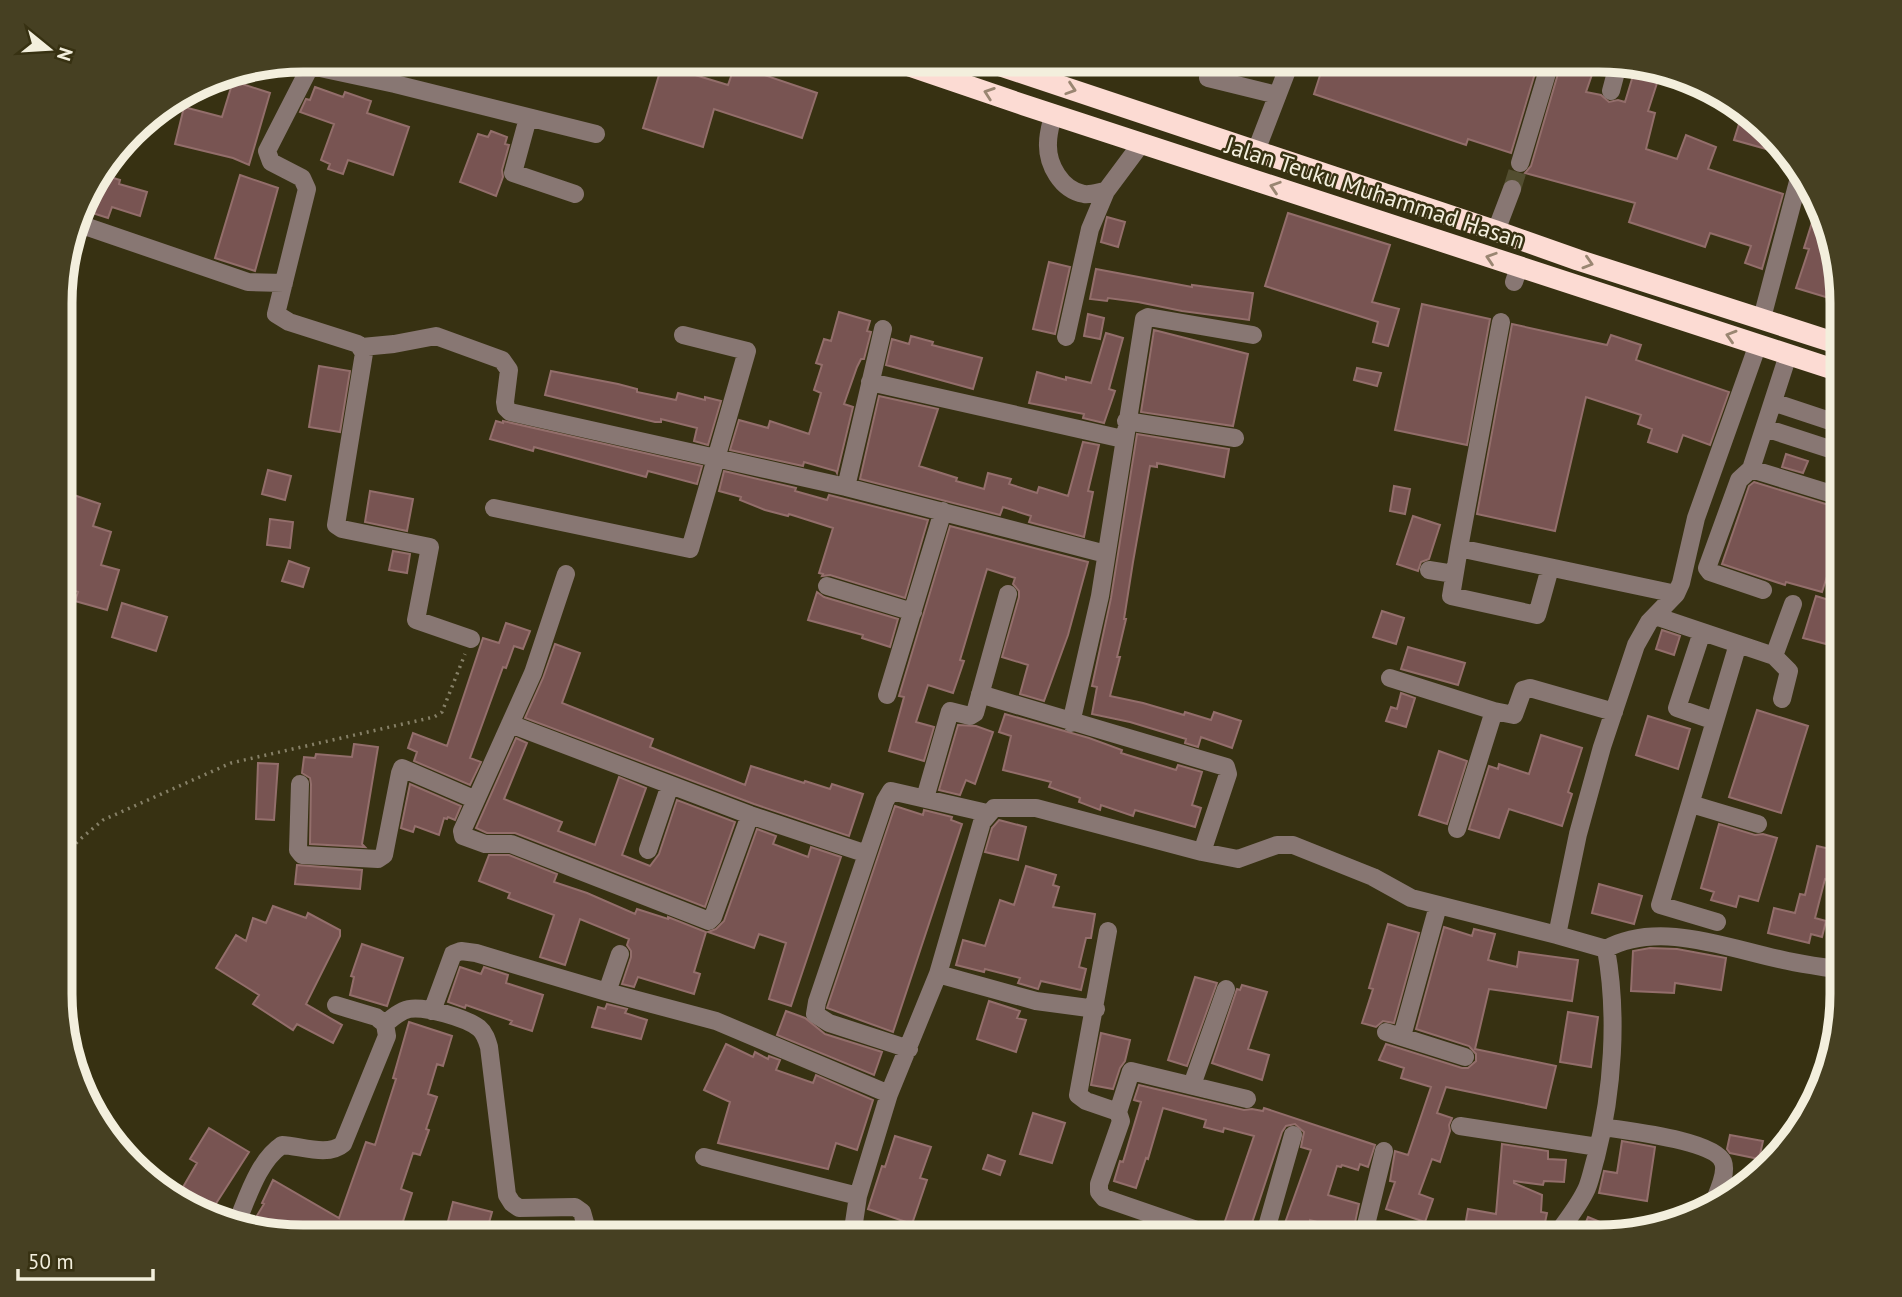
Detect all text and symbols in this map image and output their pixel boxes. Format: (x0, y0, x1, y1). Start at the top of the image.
north arrow (14, 14, 84, 84)
text: N (52, 45, 79, 64)
one-way arrow (1064, 81, 1077, 95)
one-way arrow (983, 87, 995, 101)
street label: Jalan Teuku Muhammad Hasan (1221, 129, 1529, 256)
one-way arrow (1269, 181, 1281, 196)
one-way arrow (1485, 252, 1498, 266)
one-way arrow (1582, 255, 1594, 270)
one-way arrow (1725, 329, 1737, 344)
scale bar (18, 1238, 152, 1282)
text: 50 m (28, 1248, 74, 1275)

